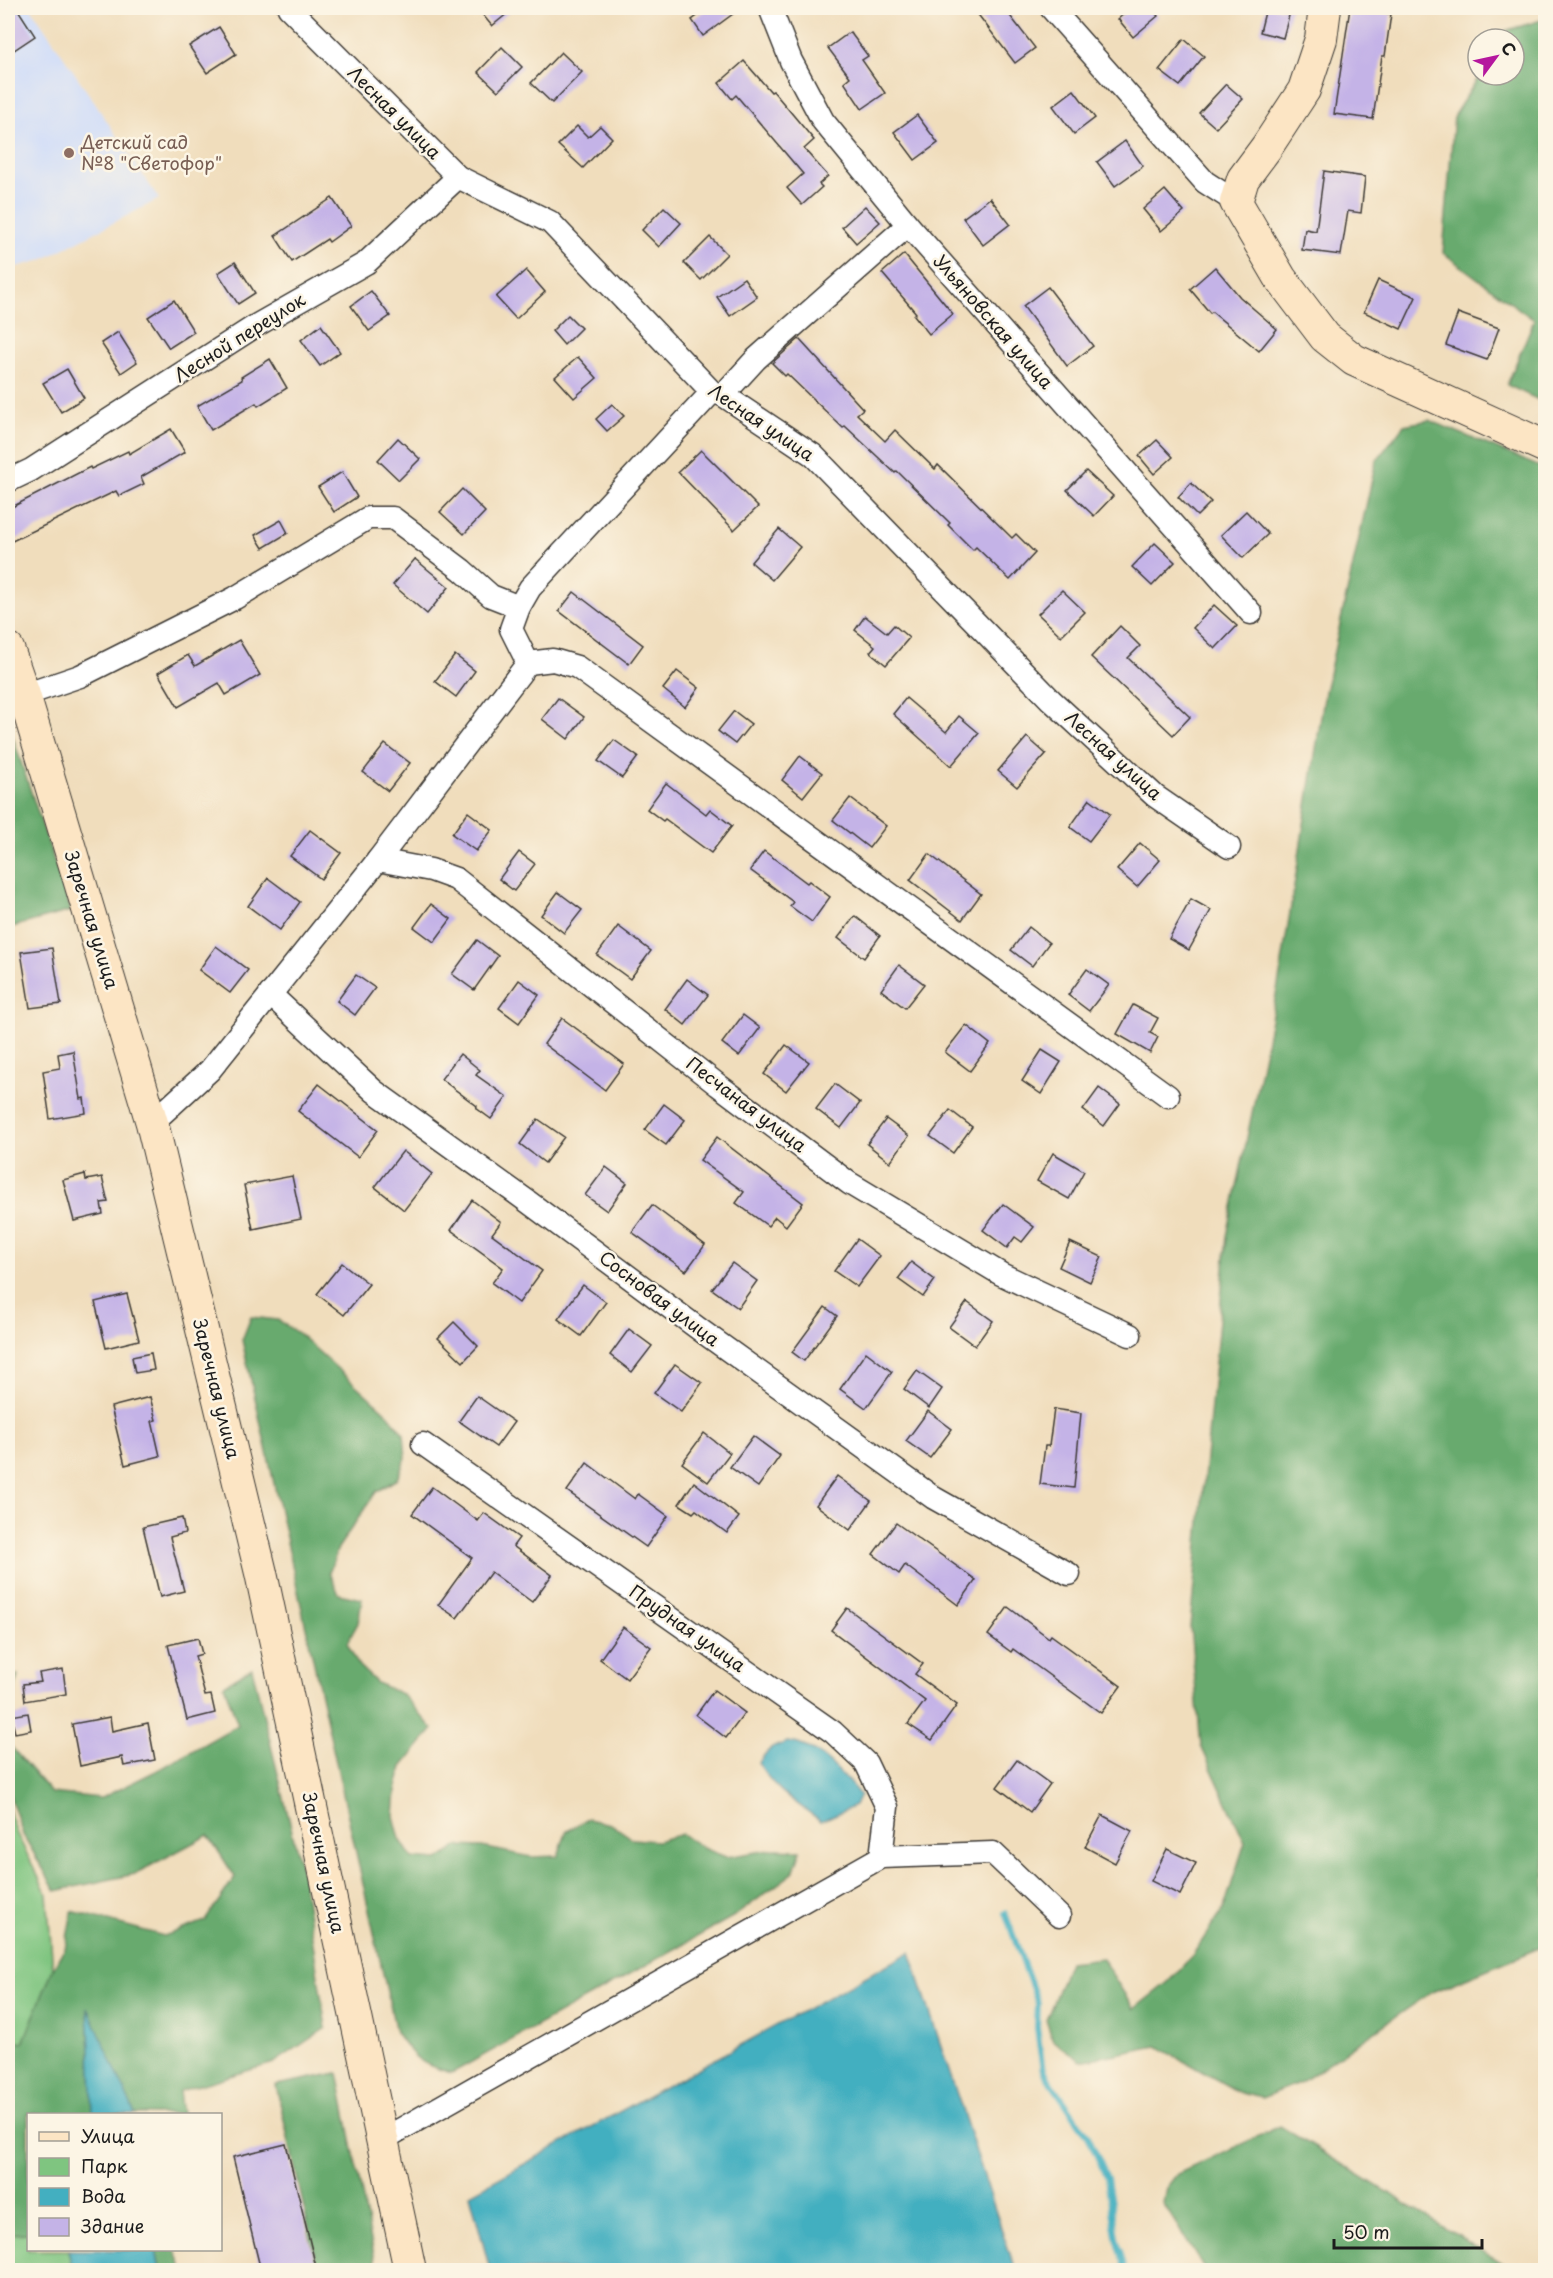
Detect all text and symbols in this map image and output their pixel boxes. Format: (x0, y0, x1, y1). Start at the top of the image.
north arrow (1466, 27, 1526, 87)
text: С (1496, 37, 1523, 60)
street label: Лесная улица (342, 59, 448, 165)
place label: Детский сад №8 "Светофор" (80, 128, 222, 176)
marker: Детский сад №8 "Светофор" (62, 146, 76, 160)
street label: Ульяновская улица (928, 248, 1061, 395)
street label: Лесной переулок (168, 285, 310, 388)
street label: Лесная улица (704, 376, 821, 468)
street label: Лесная улица (1059, 704, 1169, 806)
street label: Заречная улица (59, 847, 127, 993)
street label: Песчаная улица (681, 1050, 813, 1158)
street label: Сосновая улица (594, 1243, 726, 1353)
street label: Заречная улица (187, 1316, 248, 1462)
street label: Прудная улица (624, 1578, 752, 1678)
street label: Заречная улица (296, 1790, 353, 1936)
legend (27, 2113, 222, 2251)
text: Улица (81, 2122, 135, 2149)
text: Парк (81, 2152, 128, 2179)
text: Вода (81, 2182, 126, 2209)
text: Здание (81, 2212, 144, 2239)
scale bar (1334, 2212, 1482, 2250)
text: 50 m (1343, 2218, 1390, 2245)

